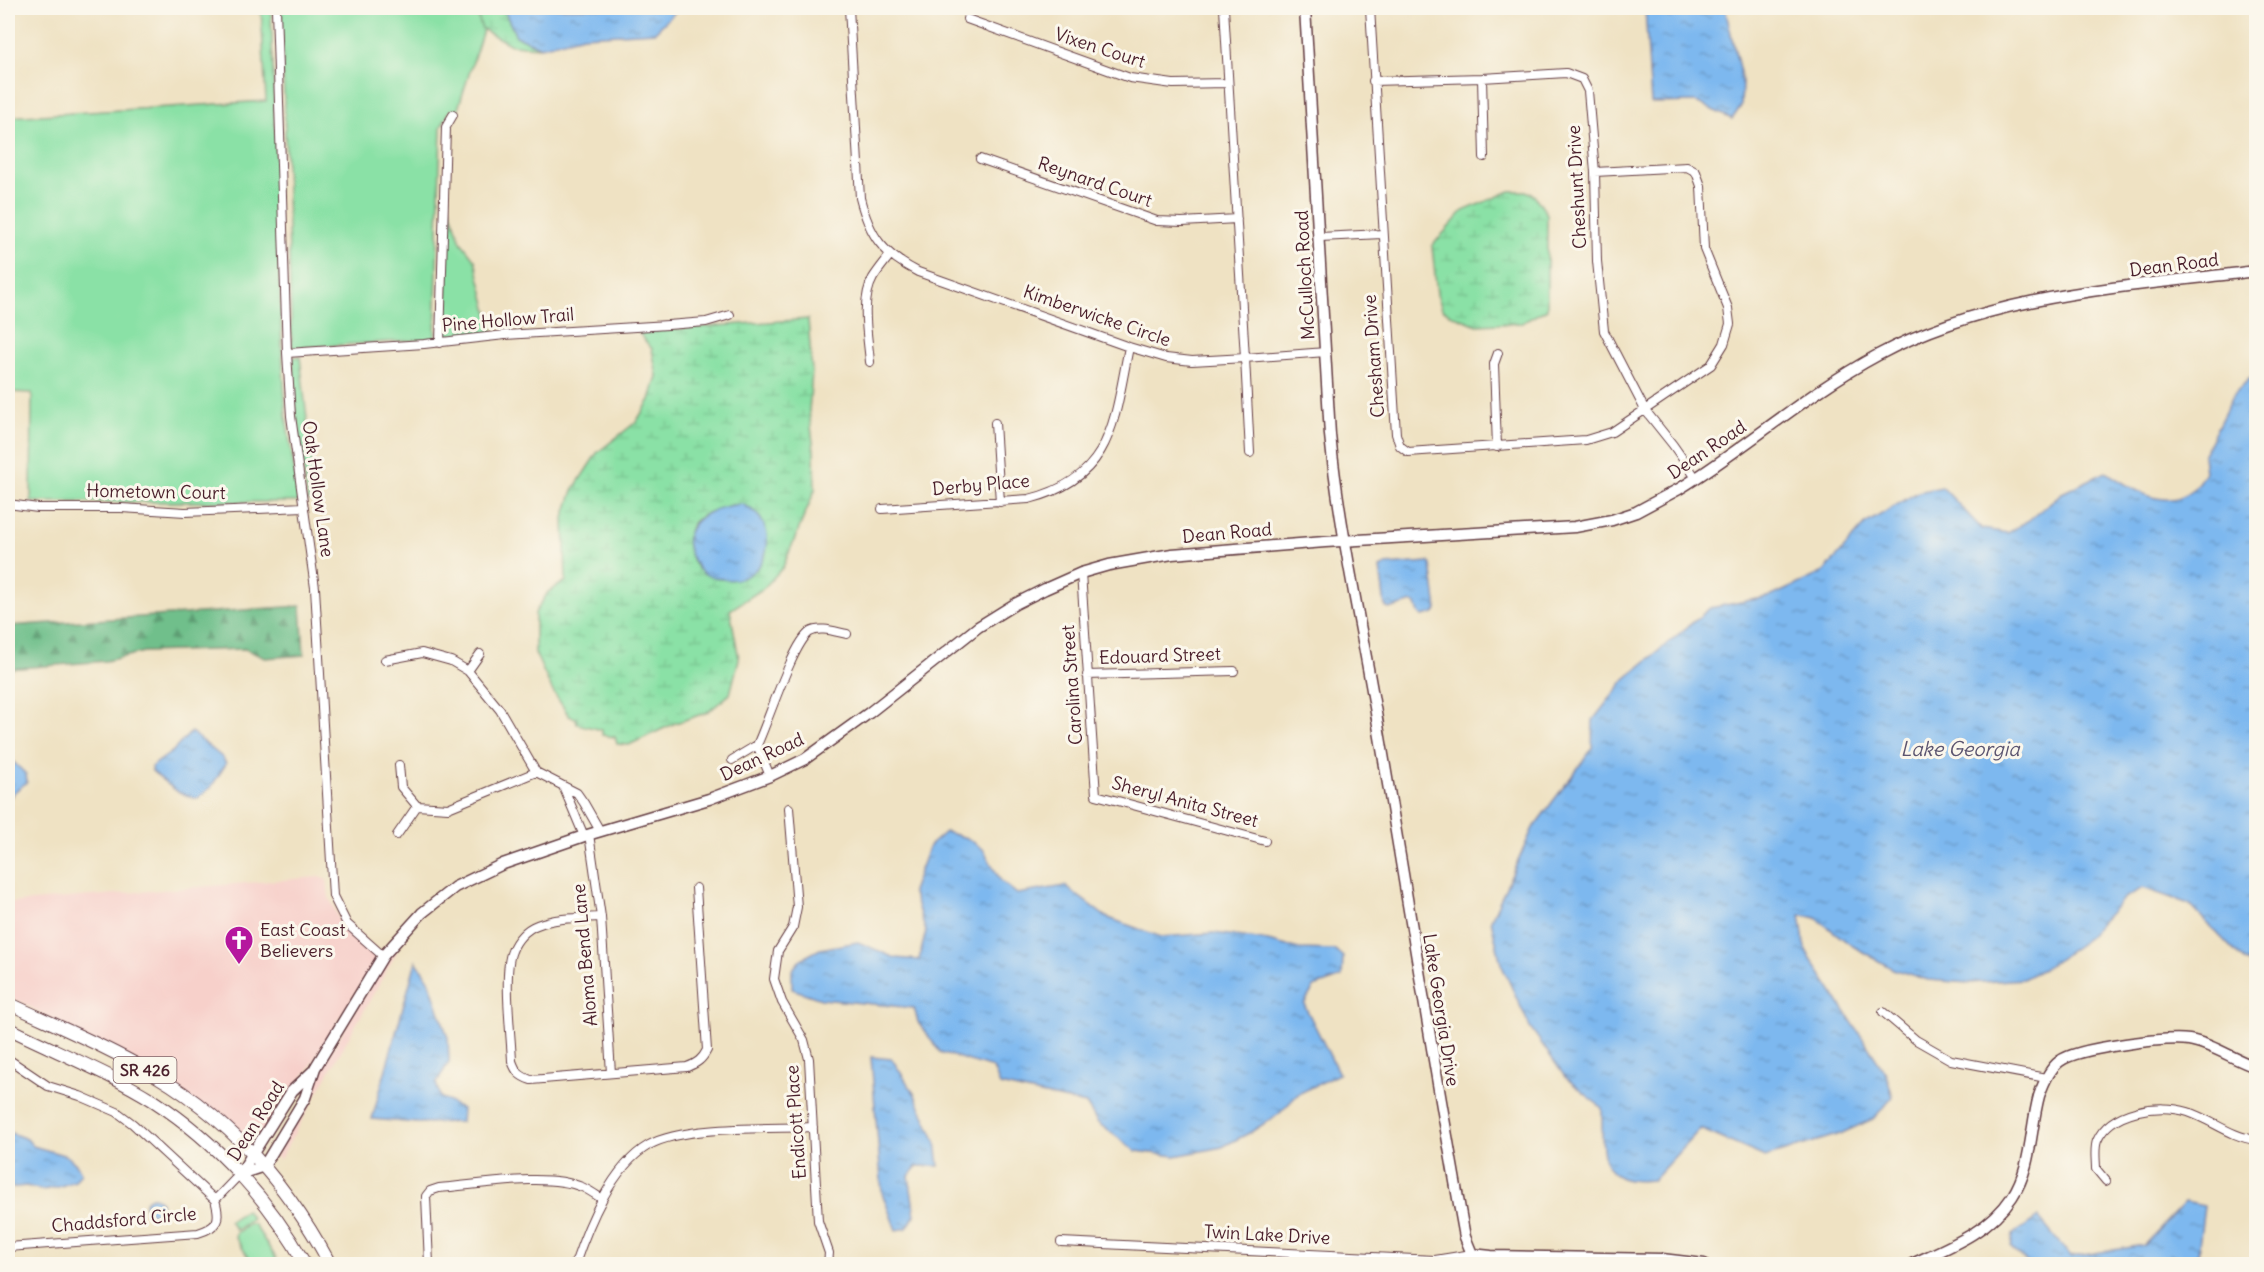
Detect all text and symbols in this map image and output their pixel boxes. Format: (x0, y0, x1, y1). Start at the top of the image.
street label: Vixen Court (1052, 22, 1148, 73)
street label: Cheshunt Drive (1562, 124, 1591, 250)
street label: Reynard Court (1035, 151, 1155, 212)
street label: McCulloch Road (1290, 209, 1319, 340)
street label: Dean Road (2128, 248, 2220, 281)
street label: Kimberwicke Circle (1020, 280, 1174, 352)
street label: Chesham Drive (1358, 294, 1389, 418)
street label: Pine Hollow Trail (441, 302, 575, 337)
street label: Dean Road (1663, 415, 1751, 484)
street label: Oak Hollow Lane (298, 419, 339, 559)
street label: Derby Place (931, 469, 1031, 500)
street label: Hometown Court (86, 479, 226, 504)
street label: Dean Road (1181, 517, 1273, 548)
street label: Carolina Street (1056, 624, 1087, 746)
street label: Edouard Street (1099, 642, 1221, 669)
street label: Dean Road (716, 727, 808, 786)
water label: Lake Georgia (1900, 736, 2021, 761)
street label: Sheryl Anita Street (1109, 771, 1261, 832)
street label: Aloma Bend Lane (567, 883, 602, 1027)
place label: East Coast Believers (260, 918, 345, 962)
church icon: East Coast Believers (223, 924, 255, 966)
street label: Lake Georgia Drive (1418, 932, 1465, 1088)
road number: SR 426 (114, 1057, 176, 1083)
street label: Endicott Place (780, 1064, 811, 1180)
street label: Dean Road (222, 1076, 289, 1165)
street label: Chaddsford Circle (50, 1202, 197, 1237)
street label: Twin Lake Drive (1203, 1220, 1331, 1249)

